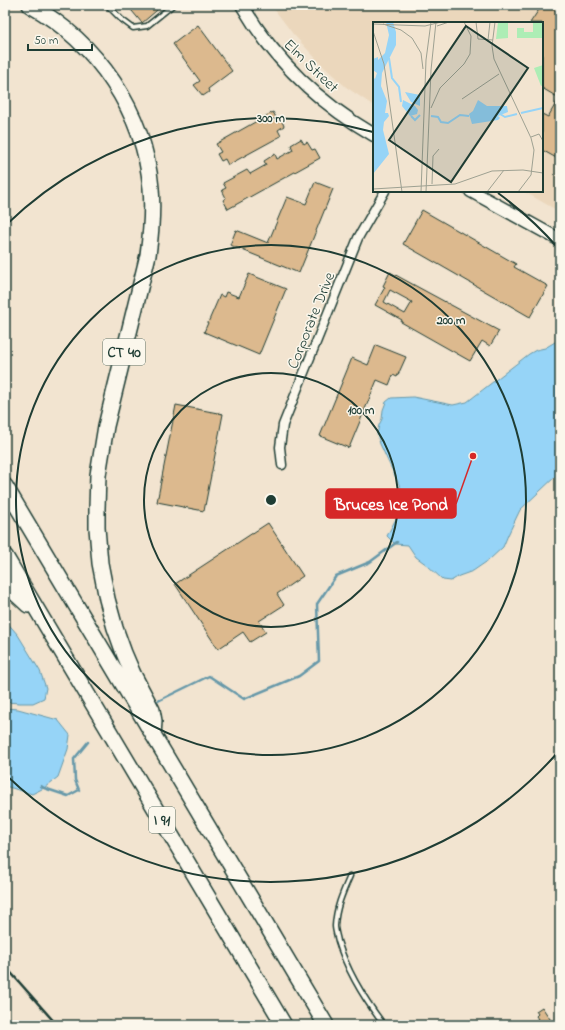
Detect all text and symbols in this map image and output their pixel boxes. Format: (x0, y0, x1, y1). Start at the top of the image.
inset map (373, 22, 543, 192)
scale bar (28, 26, 92, 52)
text: 50 m (34, 32, 58, 50)
street label: Elm Street (277, 34, 344, 100)
text: 300 m (256, 110, 286, 128)
street label: Corporate Drive (282, 268, 343, 373)
text: 200 m (436, 312, 466, 330)
road number: CT 40 (103, 339, 145, 365)
text: 100 m (348, 402, 375, 420)
callout: Bruces Ice Pond (326, 489, 456, 518)
centre of rings (264, 493, 278, 507)
text: Bruces Ice Pond (333, 493, 448, 518)
road number: I 91 (149, 807, 175, 833)

